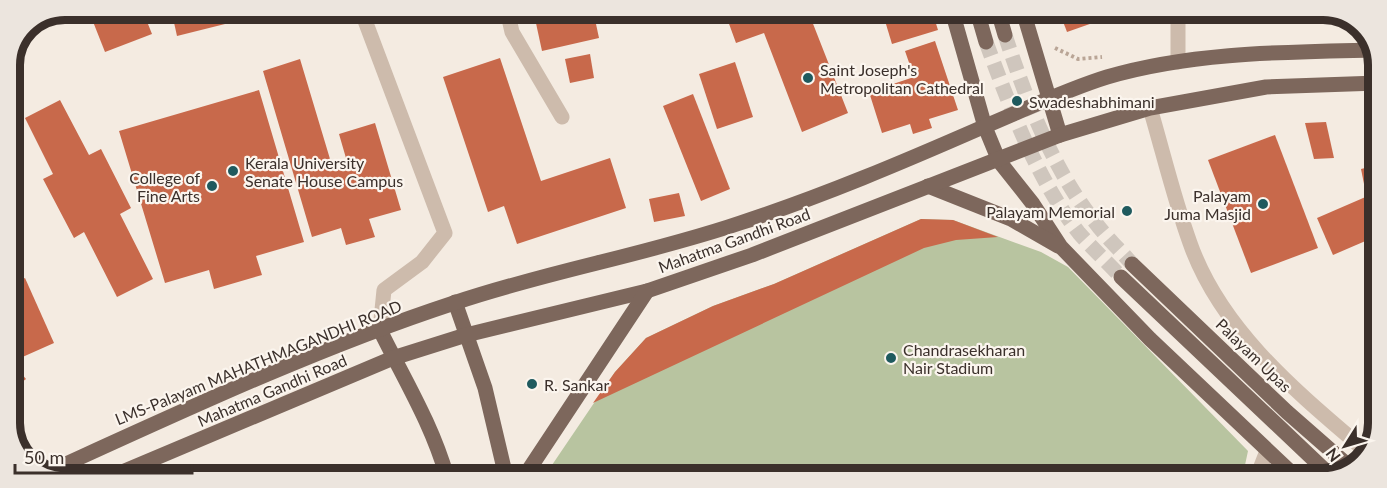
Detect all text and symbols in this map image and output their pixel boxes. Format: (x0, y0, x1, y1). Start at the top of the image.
place label: Saint Joseph's Metropolitan Cathedral (820, 60, 984, 97)
marker: Saint Joseph's Metropolitan Cathedral (801, 71, 815, 85)
place label: Swadeshabhimani (1029, 92, 1155, 111)
marker: Swadeshabhimani (1010, 94, 1024, 108)
place label: Kerala University Senate House Campus (245, 153, 403, 190)
marker: Kerala University Senate House Campus (226, 164, 240, 178)
place label: College of Fine Arts (129, 168, 200, 205)
marker: College of Fine Arts (205, 179, 219, 193)
place label: Palayam Juma Masjid (1164, 186, 1251, 223)
marker: Palayam Juma Masjid (1256, 197, 1270, 211)
place label: Palayam Memorial (986, 202, 1115, 221)
street label: Mahatma Gandhi Road (656, 204, 812, 276)
marker: Palayam Memorial (1120, 204, 1134, 218)
street label: LMS-Palayam MAHATHMAGANDHI ROAD (112, 296, 404, 428)
street label: Palayam Upas (1212, 314, 1296, 396)
place label: Chandrasekharan Nair Stadium (903, 340, 1025, 377)
street label: Mahatma Gandhi Road (195, 350, 349, 430)
marker: Chandrasekharan Nair Stadium (884, 351, 898, 365)
place label: R. Sankar (544, 375, 609, 394)
marker: R. Sankar (525, 377, 539, 391)
north arrow (1315, 416, 1375, 476)
scale bar (15, 437, 192, 475)
text: N (1321, 445, 1344, 466)
text: 50 m (24, 446, 64, 468)

